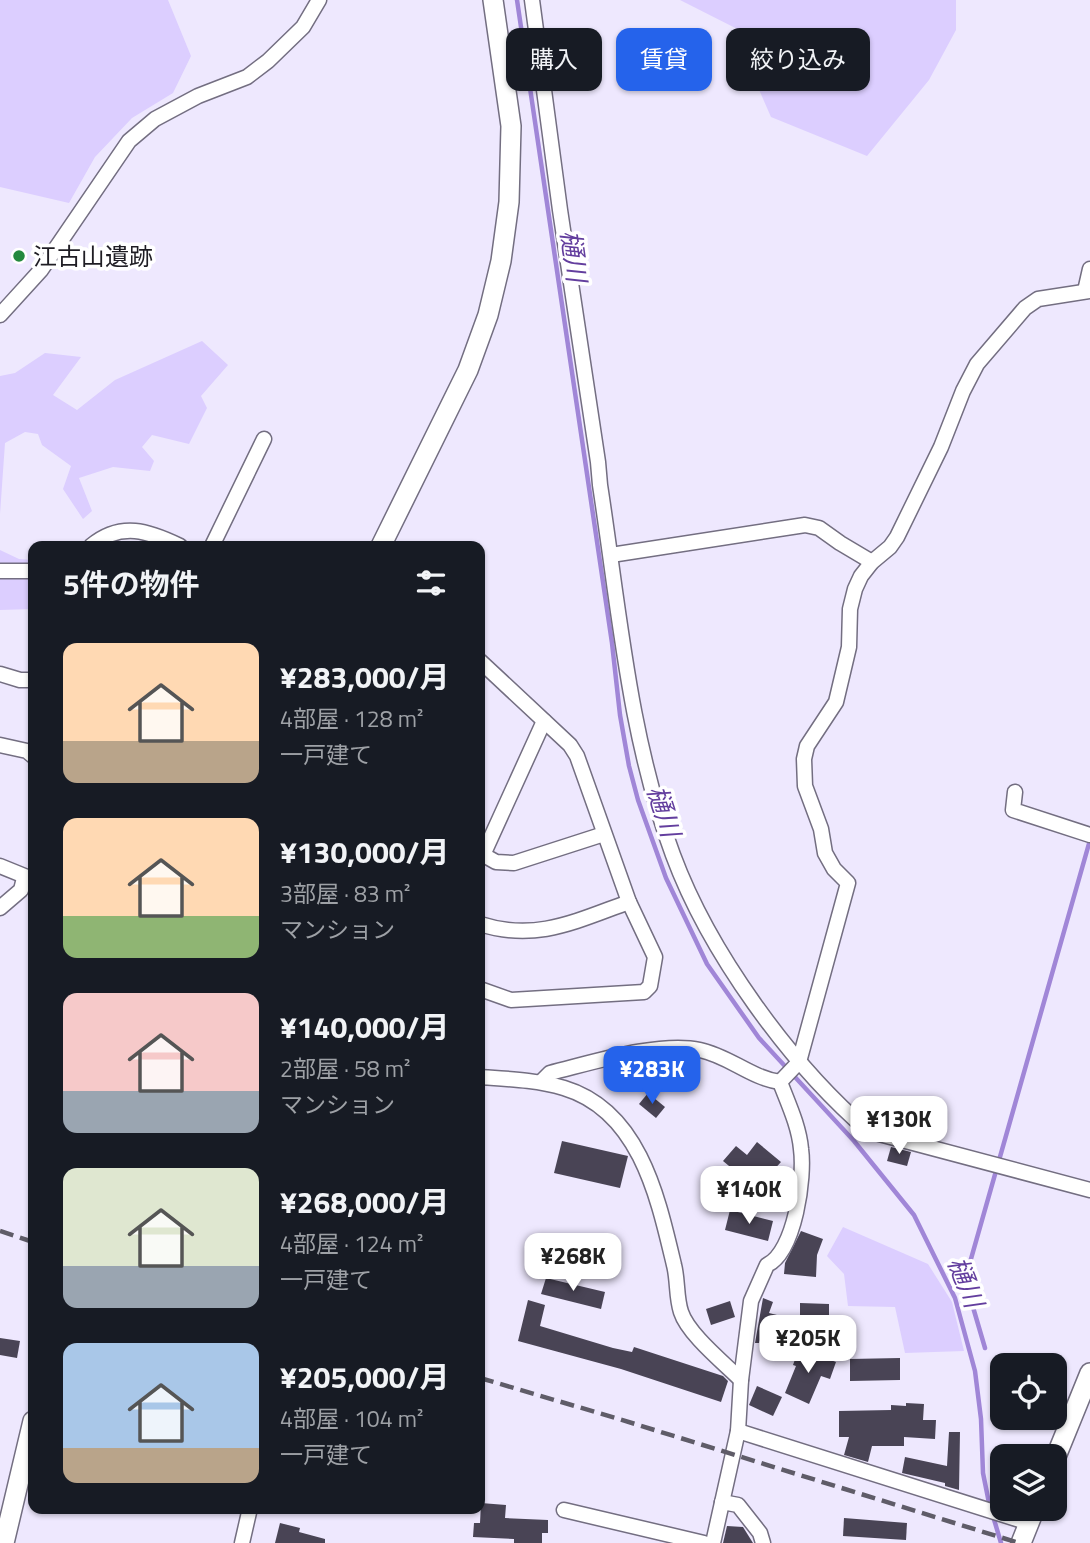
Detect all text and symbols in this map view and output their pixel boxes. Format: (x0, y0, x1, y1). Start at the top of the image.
chip: 購入 (506, 28, 602, 91)
chip: 賃貸 (616, 28, 712, 91)
chip: 絞り込み (726, 28, 870, 91)
water label: 樋川 (551, 228, 597, 287)
place label: 江古山遺跡 (33, 238, 153, 274)
marker: 江古山遺跡 (11, 248, 27, 264)
text: 5件の物件 (63, 561, 200, 607)
icon: filters (412, 564, 450, 602)
text: ¥283,000/月 (280, 654, 449, 700)
icon: home (119, 671, 203, 755)
text: 4部屋 · 128 m² (280, 701, 423, 736)
text: 一戸建て (280, 737, 372, 772)
water label: 樋川 (637, 780, 692, 845)
text: ¥130,000/月 (280, 829, 449, 875)
icon: home (119, 846, 203, 930)
text: 3部屋 · 83 m² (280, 876, 410, 911)
text: マンション (280, 912, 395, 947)
text: ¥140,000/月 (280, 1004, 449, 1050)
icon: home (119, 1021, 203, 1105)
pin: ¥283K (603, 1046, 701, 1106)
text: 2部屋 · 58 m² (280, 1051, 410, 1086)
text: ¥283K (619, 1051, 685, 1086)
text: マンション (280, 1087, 395, 1122)
pin: ¥130K (850, 1096, 948, 1156)
text: ¥130K (866, 1101, 932, 1136)
pin: ¥140K (700, 1166, 798, 1226)
text: ¥140K (716, 1171, 782, 1206)
text: ¥268,000/月 (280, 1179, 449, 1225)
icon: home (119, 1196, 203, 1280)
text: 4部屋 · 124 m² (280, 1226, 423, 1261)
pin: ¥268K (524, 1234, 622, 1293)
text: ¥268K (540, 1238, 606, 1273)
water label: 樋川 (938, 1251, 995, 1316)
text: 一戸建て (280, 1262, 372, 1297)
pin: ¥205K (759, 1316, 857, 1375)
text: ¥205K (775, 1320, 841, 1355)
map controls (990, 1353, 1067, 1521)
button: locate (990, 1353, 1067, 1430)
text: ¥205,000/月 (280, 1354, 449, 1400)
icon: home (119, 1371, 203, 1455)
text: 4部屋 · 104 m² (280, 1401, 423, 1436)
text: 一戸建て (280, 1437, 372, 1472)
button: layers (990, 1444, 1067, 1521)

